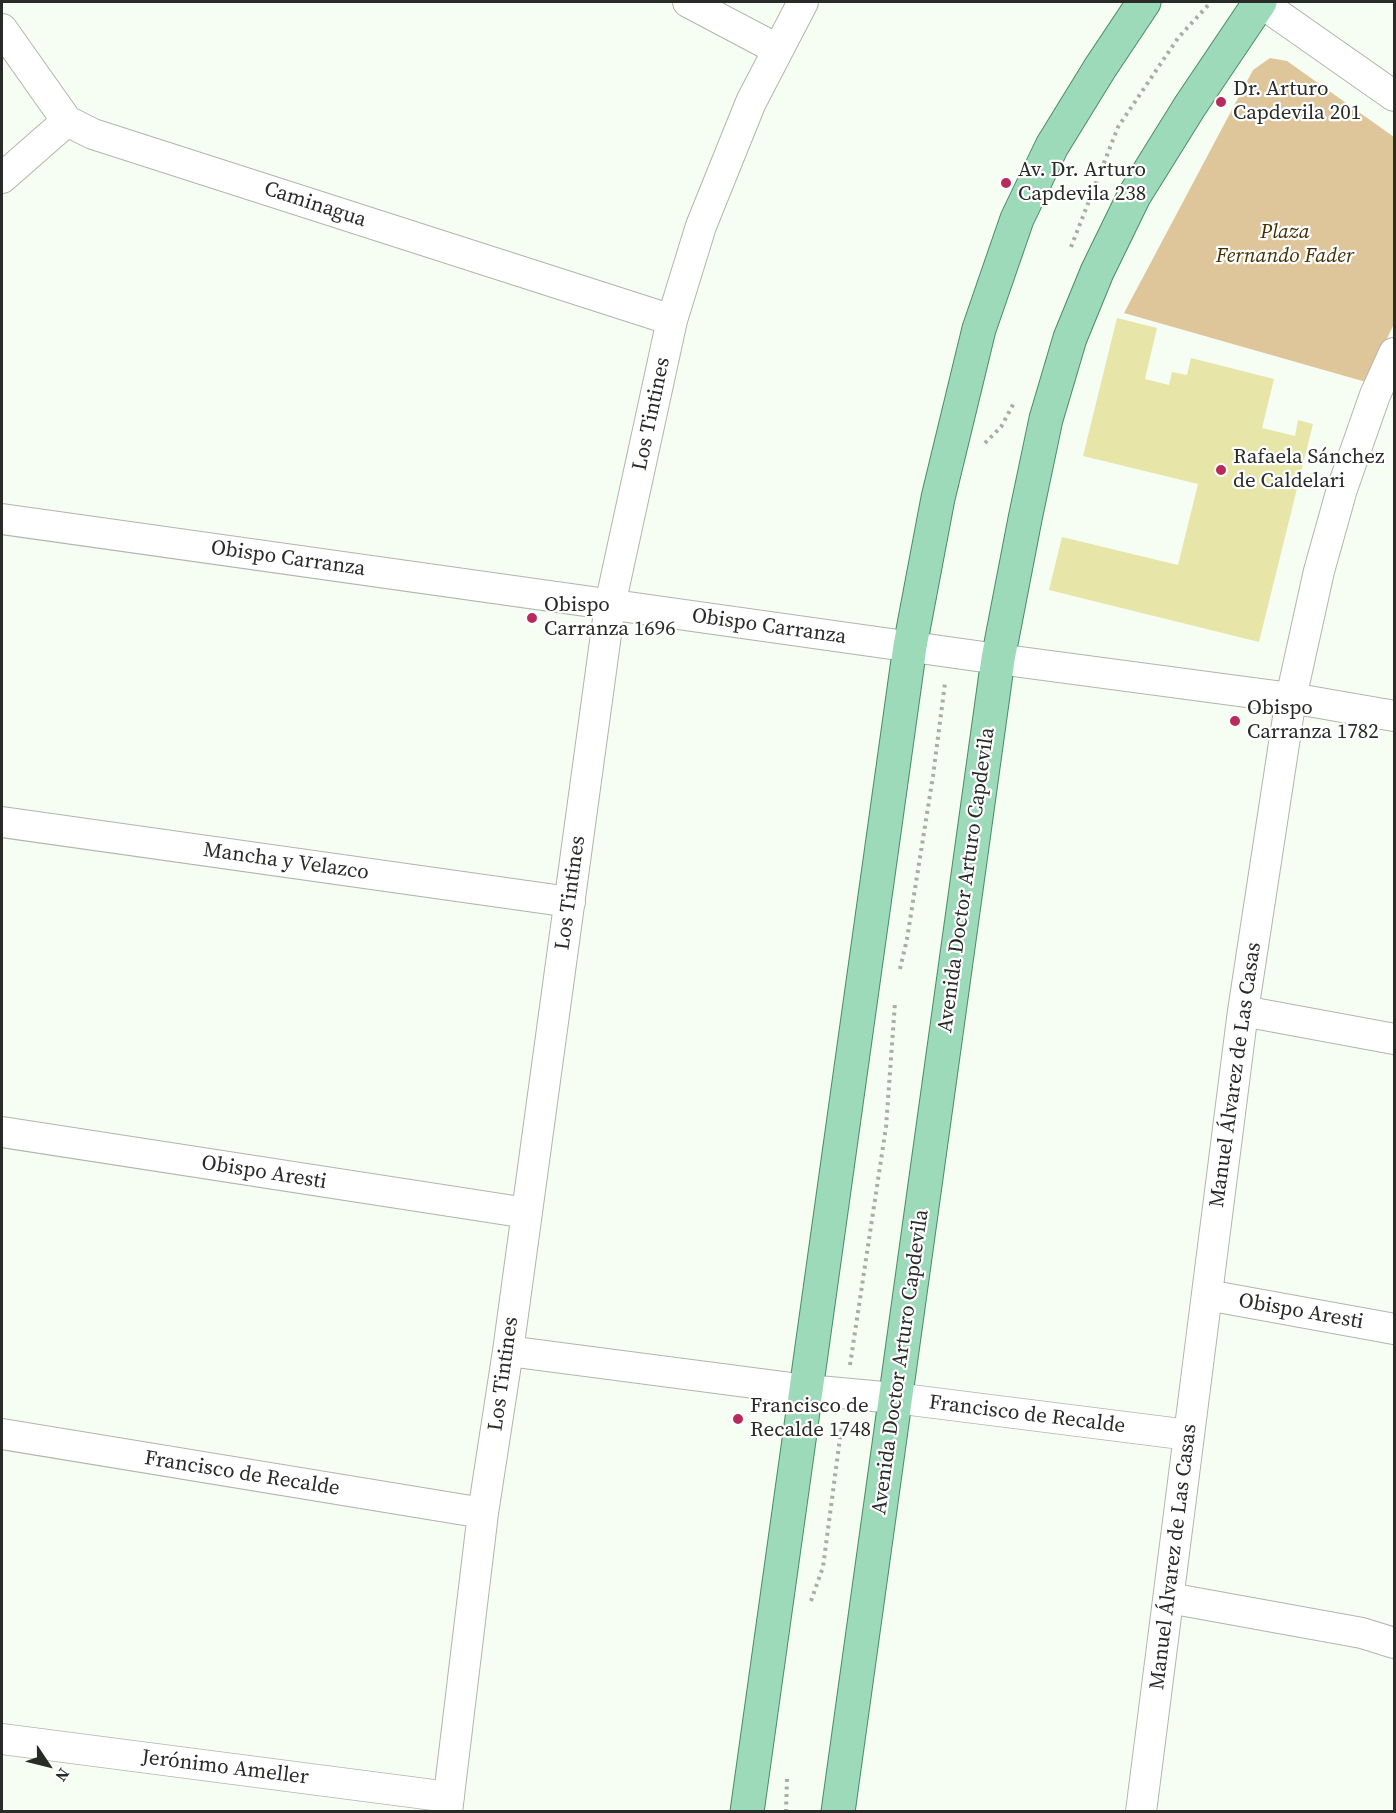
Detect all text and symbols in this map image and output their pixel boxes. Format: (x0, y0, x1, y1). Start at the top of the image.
place label: Dr. Arturo Capdevila 201 (1233, 77, 1361, 127)
marker: Dr. Arturo Capdevila 201 (1214, 95, 1228, 109)
place label: Av. Dr. Arturo Capdevila 238 (1018, 158, 1146, 208)
marker: Av. Dr. Arturo Capdevila 238 (999, 176, 1013, 190)
street label: Caminagua (261, 177, 369, 233)
park label: Plaza Fernando Fader (1216, 220, 1354, 270)
street label: Los Tintines (628, 355, 676, 473)
place label: Rafaela Sánchez de Caldelari (1233, 445, 1385, 495)
marker: Rafaela Sánchez de Caldelari (1214, 463, 1228, 477)
street label: Obispo Carranza (209, 536, 367, 582)
place label: Obispo Carranza 1696 (544, 593, 676, 643)
street label: Obispo Carranza (690, 604, 848, 650)
marker: Obispo Carranza 1696 (525, 611, 539, 625)
place label: Obispo Carranza 1782 (1247, 696, 1379, 746)
marker: Obispo Carranza 1782 (1228, 714, 1242, 728)
street label: Avenida Doctor Arturo Capdevila (933, 726, 1001, 1034)
street label: Los Tintines (551, 834, 591, 952)
street label: Mancha y Velazco (202, 838, 370, 886)
street label: Manuel Álvarez de Las Casas (1205, 941, 1267, 1209)
street label: Obispo Aresti (200, 1151, 328, 1195)
street label: Avenida Doctor Arturo Capdevila (867, 1208, 935, 1516)
street label: Obispo Aresti (1237, 1289, 1365, 1335)
street label: Los Tintines (484, 1315, 524, 1433)
street label: Francisco de Recalde (927, 1390, 1127, 1440)
place label: Francisco de Recalde 1748 (750, 1394, 871, 1444)
marker: Francisco de Recalde 1748 (731, 1412, 745, 1426)
street label: Manuel Álvarez de Las Casas (1145, 1423, 1203, 1691)
street label: Francisco de Recalde (143, 1446, 341, 1502)
north arrow (18, 1735, 78, 1795)
street label: Jerónimo Ameller (140, 1745, 310, 1791)
text: N (50, 1764, 75, 1786)

